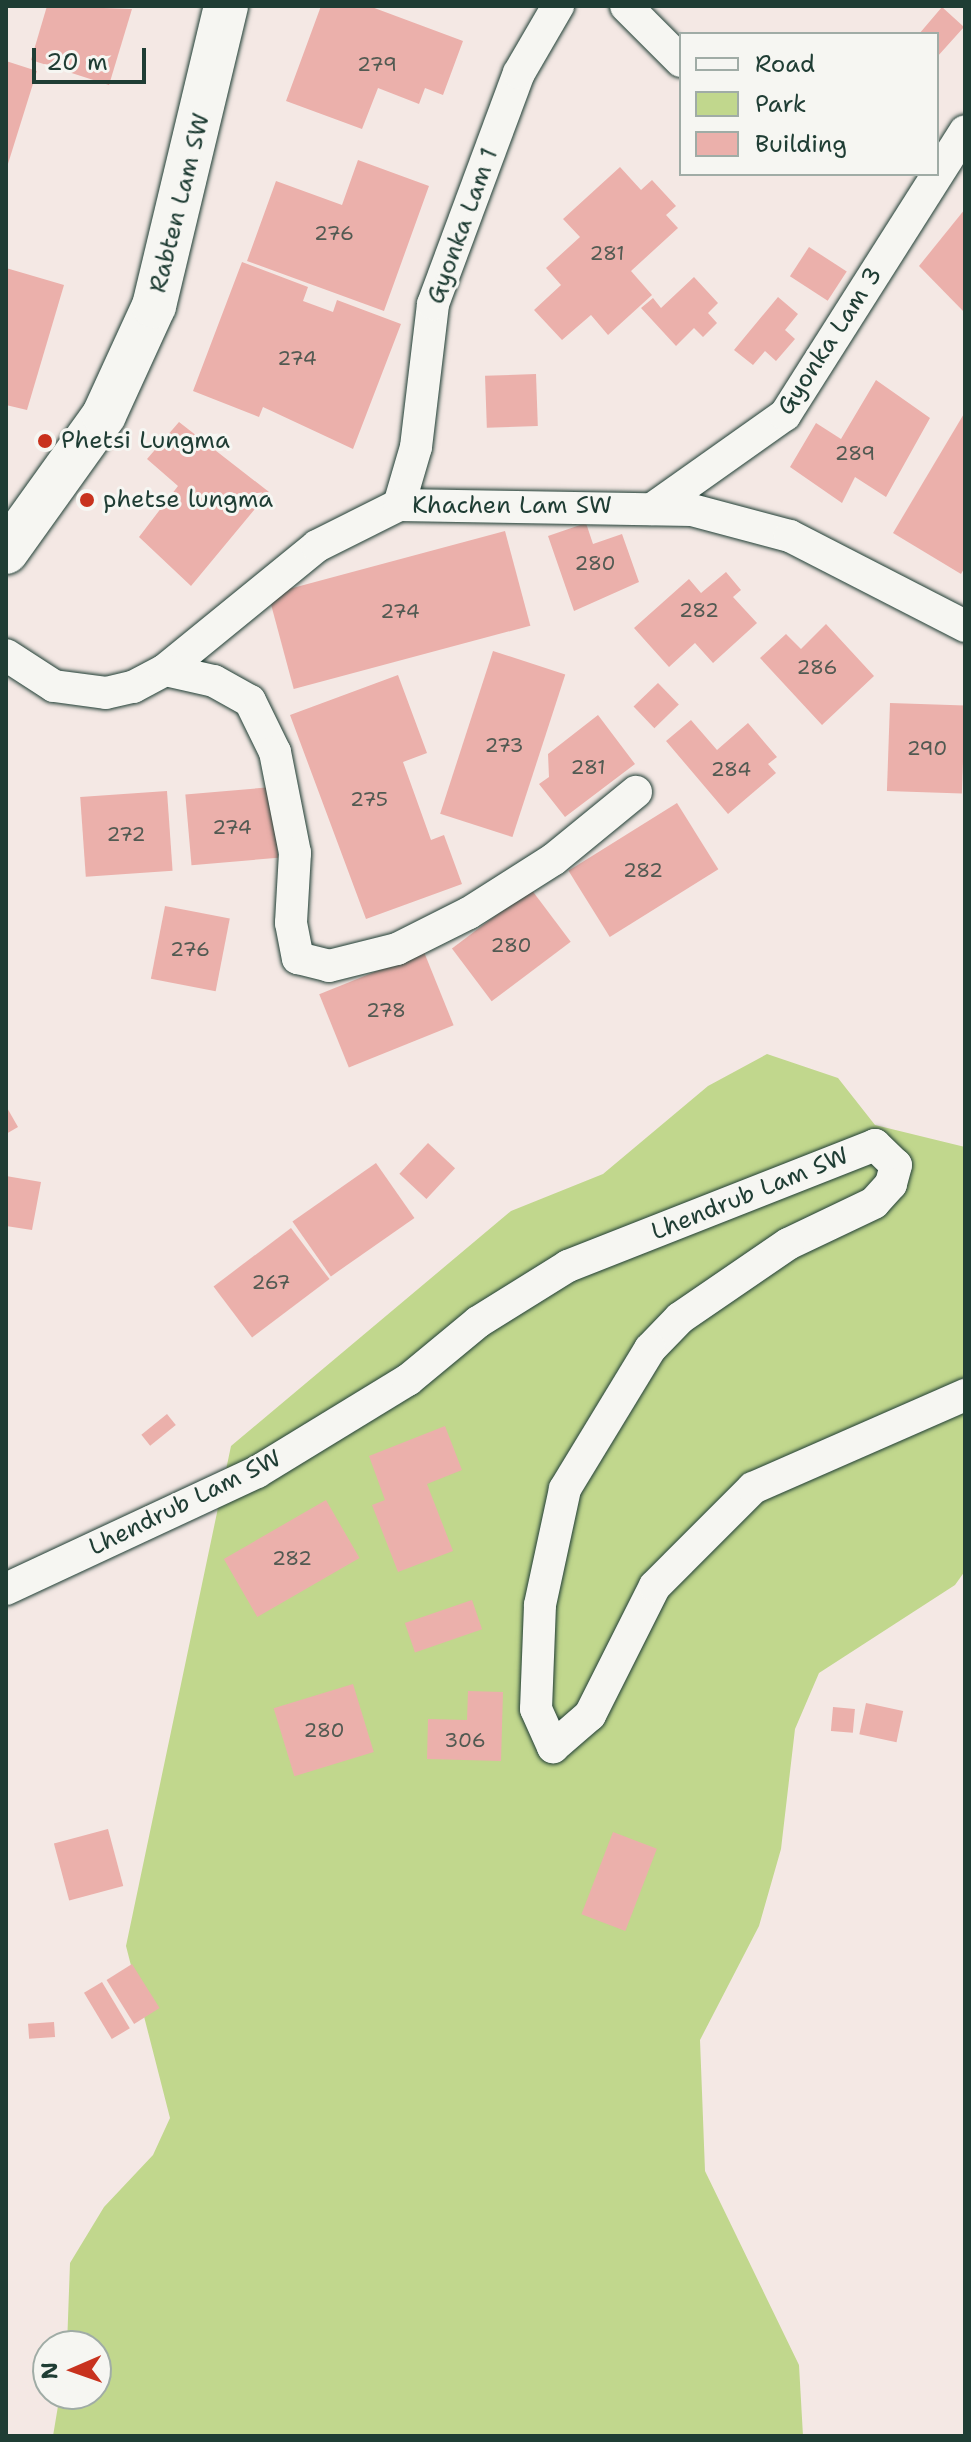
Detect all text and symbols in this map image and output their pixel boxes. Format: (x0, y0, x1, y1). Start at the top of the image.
scale bar (36, 32, 150, 82)
legend (679, 32, 939, 176)
text: 20 m (46, 46, 108, 78)
text: Road (755, 48, 815, 80)
house number: 279 (357, 52, 397, 76)
text: Park (755, 88, 807, 120)
street label: Rabten Lam SW (144, 110, 216, 296)
text: Building (755, 128, 847, 160)
street label: Gyonka Lam 1 (421, 144, 505, 308)
house number: 276 (314, 221, 354, 245)
house number: 281 (590, 241, 624, 265)
street label: Gyonka Lam 3 (771, 262, 889, 420)
house number: 274 (277, 346, 317, 370)
place label: Phetsi Lungma (61, 427, 230, 455)
marker: Phetsi Lungma (36, 432, 54, 450)
house number: 289 (835, 441, 875, 465)
place label: phetse lungma (103, 486, 273, 514)
marker: phetse lungma (78, 491, 96, 509)
street label: Khachen Lam SW (412, 492, 612, 520)
house number: 280 (575, 551, 615, 575)
house number: 282 (679, 598, 719, 622)
house number: 274 (380, 599, 420, 623)
house number: 286 (797, 655, 837, 679)
house number: 273 (484, 733, 524, 757)
house number: 290 (907, 736, 947, 760)
house number: 281 (571, 755, 605, 779)
house number: 284 (711, 757, 751, 781)
house number: 275 (350, 787, 388, 811)
house number: 274 (212, 815, 252, 839)
house number: 272 (107, 822, 145, 846)
house number: 282 (623, 858, 663, 882)
house number: 280 (491, 933, 531, 957)
house number: 276 (170, 937, 210, 961)
house number: 278 (366, 998, 406, 1022)
street label: Lhendrub Lam SW (647, 1141, 853, 1247)
house number: 267 (252, 1270, 290, 1294)
street label: Lhendrub Lam SW (84, 1444, 286, 1562)
house number: 282 (272, 1546, 312, 1570)
house number: 280 (304, 1718, 344, 1742)
house number: 306 (444, 1728, 486, 1752)
north arrow (32, 2330, 112, 2410)
text: N (35, 2362, 64, 2380)

